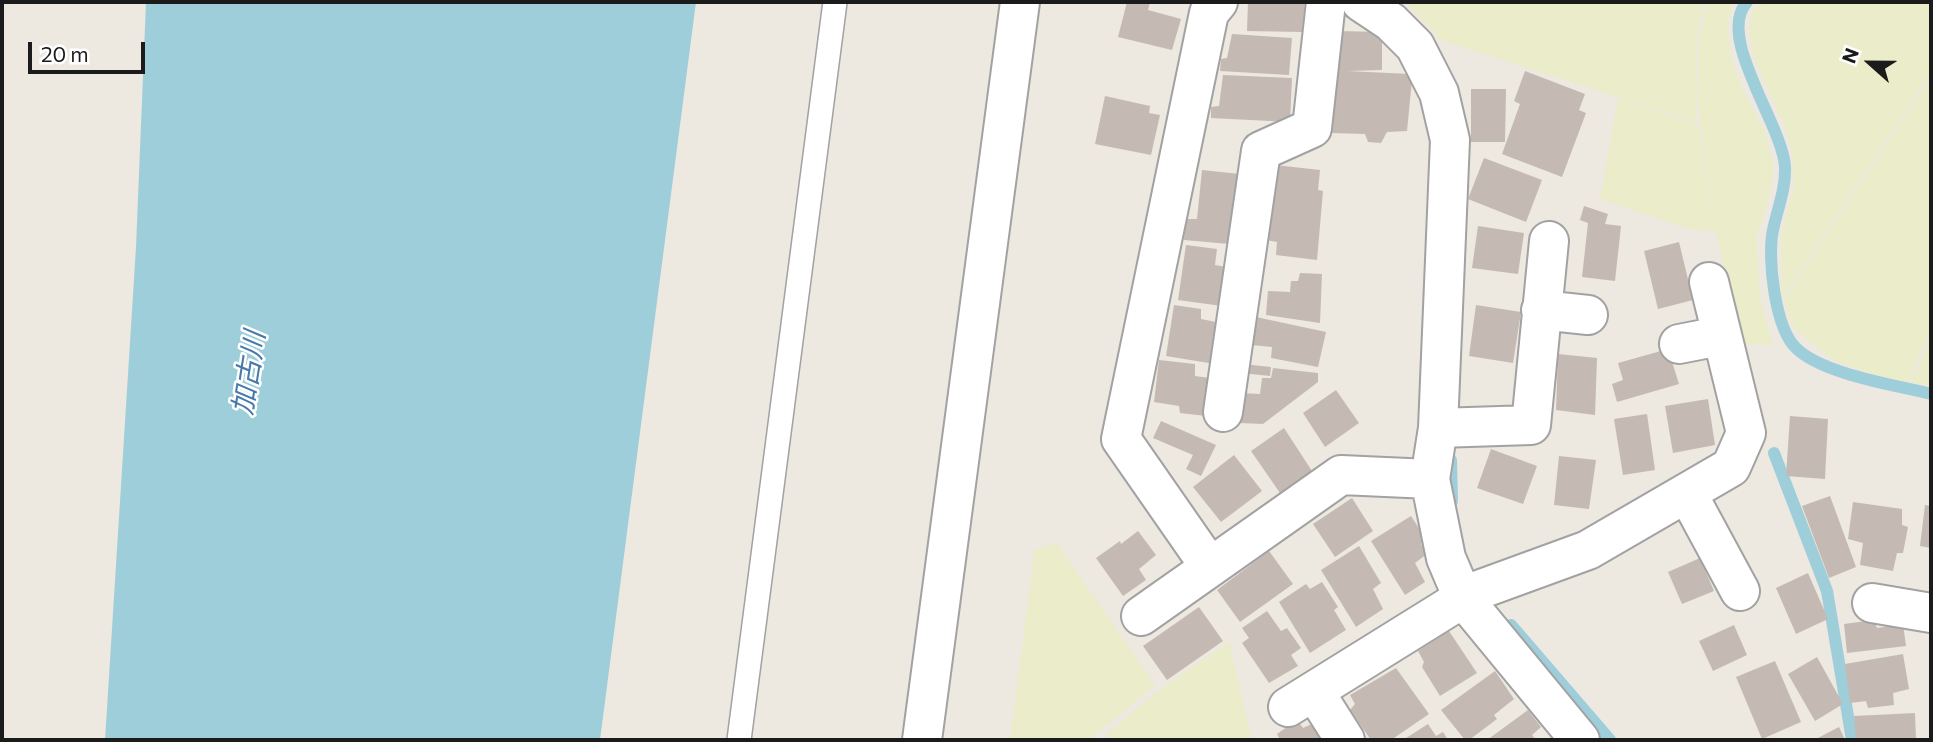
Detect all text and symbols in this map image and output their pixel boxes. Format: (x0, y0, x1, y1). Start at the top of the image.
scale bar (32, 28, 149, 72)
north arrow (1835, 28, 1905, 98)
text: 20 m (41, 41, 89, 66)
text: N (1837, 45, 1863, 66)
water label: 加古川 (226, 329, 272, 417)

